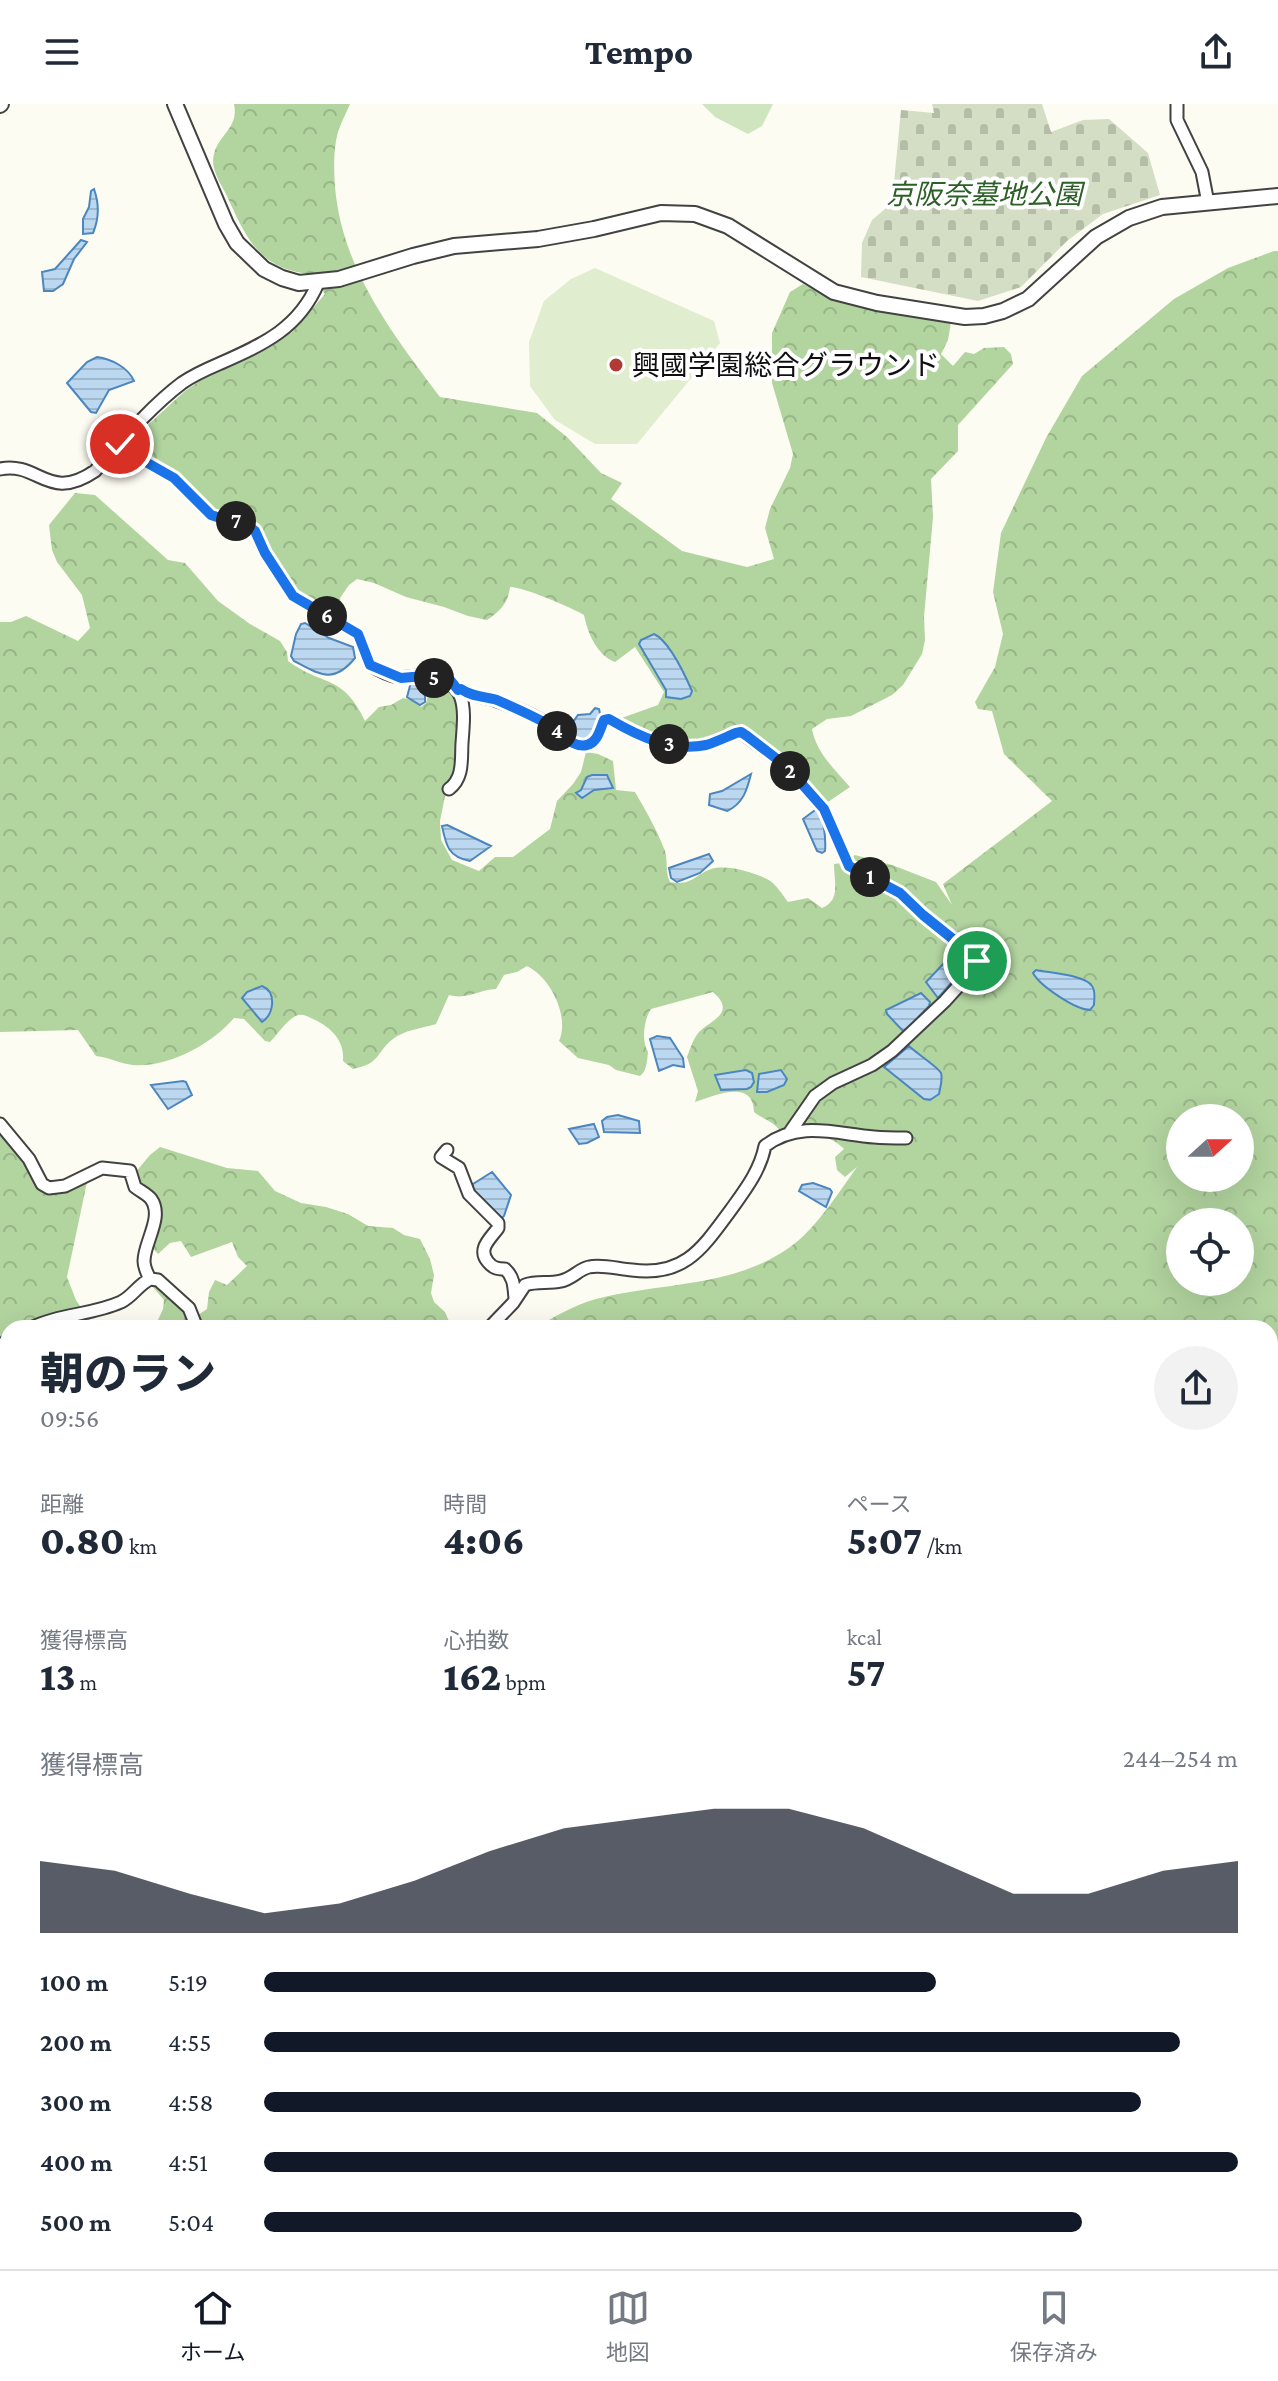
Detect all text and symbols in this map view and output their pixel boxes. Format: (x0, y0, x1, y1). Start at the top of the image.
icon: menu (40, 30, 84, 74)
icon: share (1194, 30, 1238, 74)
text: Tempo (585, 32, 693, 72)
park label: 京阪奈墓地公園 (886, 179, 1086, 210)
place label: 興國学園総合グラウンド (632, 350, 940, 381)
marker: 興國学園総合グラウンド (607, 356, 625, 374)
pin (86, 410, 154, 478)
icon: check (98, 422, 142, 466)
pin: 7 (216, 501, 256, 541)
text: 7 (231, 508, 241, 533)
pin: 6 (307, 596, 347, 636)
text: 6 (321, 603, 333, 628)
pin: 5 (414, 658, 454, 698)
text: 5 (429, 665, 439, 690)
pin: 4 (537, 711, 577, 751)
text: 4 (551, 718, 563, 743)
pin: 3 (649, 724, 689, 764)
text: 3 (664, 731, 674, 756)
pin: 2 (770, 751, 810, 791)
text: 2 (784, 758, 796, 783)
pin: 1 (850, 857, 890, 897)
text: 1 (866, 864, 874, 889)
pin (943, 927, 1011, 995)
icon: arrive (955, 939, 999, 983)
north arrow (1166, 1104, 1254, 1192)
map controls (1166, 1104, 1254, 1296)
button: locate (1166, 1208, 1254, 1296)
button: share (1154, 1346, 1238, 1430)
text: 朝のラン (40, 1350, 216, 1398)
text: 09:56 (40, 1404, 99, 1433)
text: 距離 (40, 1492, 84, 1517)
text: 時間 (443, 1492, 487, 1517)
text: ペース (847, 1492, 912, 1517)
text: 0.80 (40, 1518, 125, 1563)
text: 4:06 (443, 1518, 525, 1563)
text: 5:07 (847, 1518, 922, 1563)
text: km (125, 1534, 157, 1559)
text: /km (922, 1534, 962, 1559)
text: kcal (847, 1625, 882, 1650)
text: 獲得標高 (40, 1628, 128, 1653)
text: 心拍数 (443, 1628, 509, 1653)
text: 57 (847, 1650, 886, 1695)
text: 13 (40, 1654, 75, 1699)
text: 162 (443, 1654, 501, 1699)
text: m (75, 1670, 97, 1695)
text: bpm (501, 1670, 546, 1695)
text: 244–254 m (1123, 1744, 1238, 1773)
text: 獲得標高 (40, 1751, 144, 1780)
text: 100 m (40, 1968, 108, 1997)
text: 5:19 (168, 1968, 208, 1997)
text: 200 m (40, 2028, 112, 2057)
text: 4:55 (168, 2028, 212, 2057)
text: 300 m (40, 2088, 111, 2117)
text: 4:58 (168, 2088, 213, 2117)
text: 400 m (40, 2148, 113, 2177)
text: 4:51 (168, 2148, 208, 2177)
text: 500 m (40, 2208, 111, 2237)
text: 5:04 (168, 2208, 214, 2237)
tab: ホーム (180, 2286, 245, 2366)
tab: 地図 (606, 2286, 650, 2366)
tab: 保存済み (1010, 2286, 1098, 2366)

